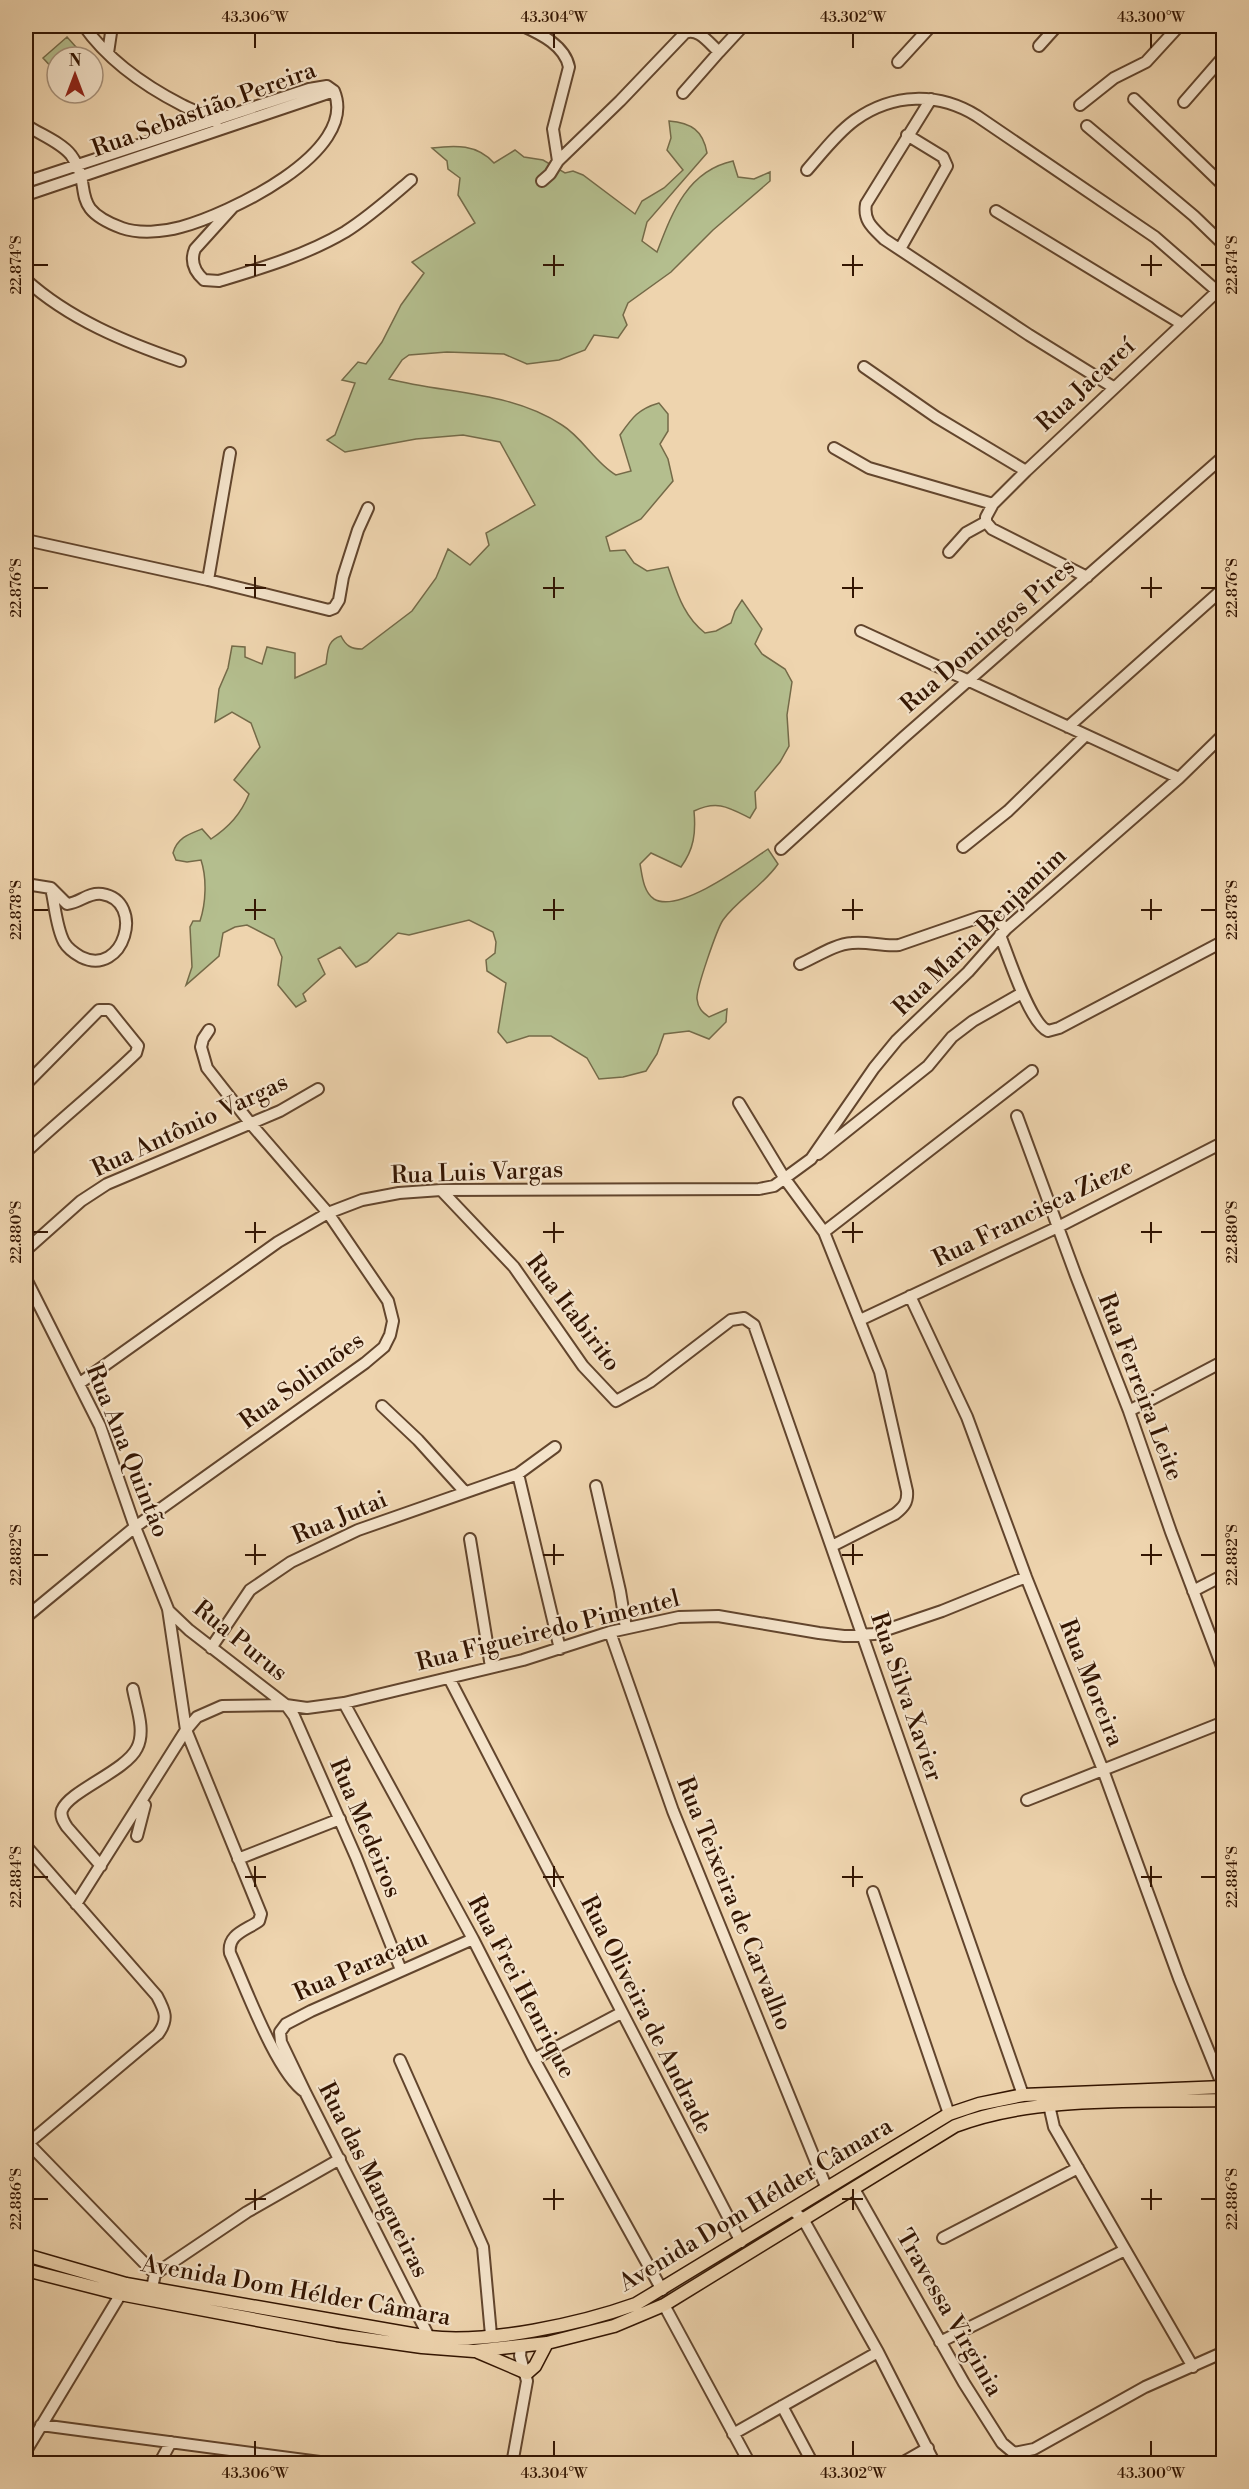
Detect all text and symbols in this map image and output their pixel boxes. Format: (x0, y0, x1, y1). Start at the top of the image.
text: 43.306°W (222, 8, 289, 27)
text: 43.304°W (521, 8, 588, 27)
text: 43.302°W (820, 8, 886, 27)
text: 43.300°W (1117, 8, 1185, 27)
north arrow (45, 45, 105, 105)
text: N (69, 51, 82, 71)
street label: Rua Sebastião Pereira (88, 55, 321, 165)
text: 22.874°S (7, 235, 26, 295)
text: 22.874°S (1223, 235, 1242, 295)
street label: Rua Jacareí (1030, 331, 1142, 438)
street label: Rua Domingos Pires (895, 552, 1081, 720)
text: 22.876°S (7, 558, 26, 618)
text: 22.876°S (1223, 558, 1242, 618)
street label: Rua Maria Benjamim (887, 841, 1073, 1023)
text: 22.878°S (7, 880, 26, 940)
text: 22.878°S (1223, 880, 1242, 940)
street label: Rua Antônio Vargas (87, 1067, 293, 1185)
street label: Rua Francisca Zieze (928, 1152, 1138, 1274)
street label: Rua Luis Vargas (390, 1155, 564, 1191)
text: 22.880°S (7, 1201, 26, 1263)
text: 22.880°S (1223, 1201, 1242, 1263)
street label: Rua Itabirito (519, 1248, 627, 1378)
street label: Rua Ferreira Leite (1090, 1289, 1190, 1485)
street label: Rua Solimões (234, 1326, 370, 1436)
street label: Rua Ana Quintão (79, 1360, 175, 1542)
street label: Rua Jutai (288, 1485, 392, 1551)
text: 22.882°S (7, 1524, 26, 1586)
text: 22.882°S (1223, 1524, 1242, 1586)
street label: Rua Figueiredo Pimentel (413, 1584, 683, 1678)
street label: Rua Purus (187, 1594, 293, 1688)
street label: Rua Silva Xavier (863, 1609, 949, 1785)
street label: Rua Moreira (1052, 1615, 1130, 1752)
street label: Rua Medeiros (322, 1754, 408, 1902)
street label: Rua Teixeira de Carvalho (669, 1773, 799, 2035)
text: 22.884°S (7, 1846, 26, 1908)
text: 22.884°S (1223, 1846, 1242, 1908)
street label: Rua Frei Henrique (460, 1890, 582, 2084)
street label: Rua Oliveira de Andrade (573, 1891, 719, 2139)
street label: Rua Paracatu (289, 1923, 433, 2009)
street label: Rua das Mangueiras (311, 2077, 435, 2283)
street label: Avenida Dom Hélder Câmara (613, 2111, 899, 2299)
text: 22.886°S (7, 2168, 26, 2230)
text: 22.886°S (1223, 2168, 1242, 2230)
street label: Travessa Virginia (889, 2224, 1010, 2403)
street label: Avenida Dom Hélder Câmara (138, 2249, 454, 2333)
text: 43.306°W (222, 2464, 289, 2483)
text: 43.304°W (521, 2464, 588, 2483)
text: 43.302°W (820, 2464, 886, 2483)
text: 43.300°W (1117, 2464, 1185, 2483)

